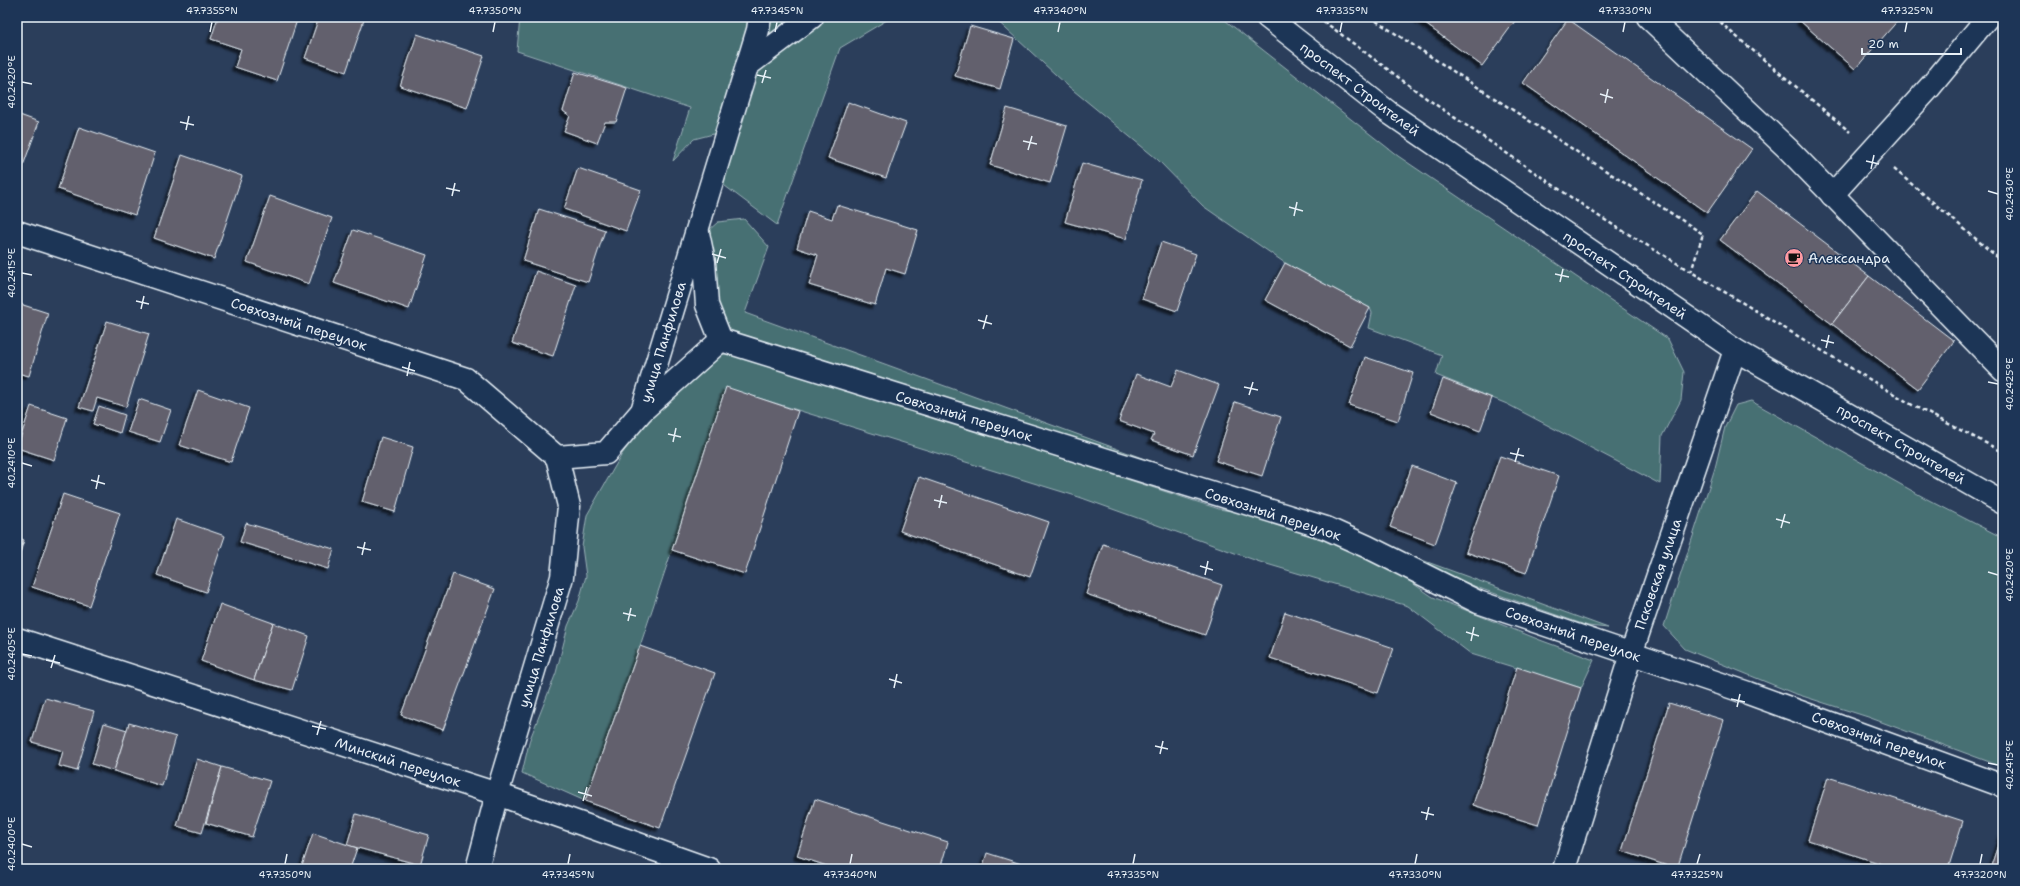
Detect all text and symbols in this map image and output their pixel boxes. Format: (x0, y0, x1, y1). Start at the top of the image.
text: 47.7355°N (186, 4, 238, 17)
text: 47.7350°N (469, 4, 521, 17)
text: 47.7345°N (751, 4, 803, 17)
text: 47.7340°N (1033, 4, 1087, 17)
text: 47.7335°N (1316, 4, 1368, 17)
text: 47.7330°N (1598, 4, 1652, 17)
text: 47.7325°N (1881, 4, 1933, 17)
scale bar (1862, 30, 1961, 56)
text: 20 m (1868, 36, 1899, 52)
street label: проспект Строителей (1297, 38, 1423, 140)
text: 40.2420°E (5, 55, 18, 109)
text: 40.2430°E (2003, 167, 2016, 221)
street label: проспект Строителей (1560, 227, 1690, 323)
cafe icon: Александра (1783, 247, 1805, 269)
text: 40.2415°E (5, 248, 18, 298)
place label: Александра (1808, 249, 1890, 267)
street label: улица Панфилова (636, 279, 690, 405)
street label: Совхозный переулок (229, 293, 370, 355)
text: 40.2425°E (2003, 358, 2016, 410)
street label: Совхозный переулок (893, 387, 1035, 446)
street label: проспект Строителей (1834, 400, 1968, 488)
text: 40.2410°E (5, 438, 18, 488)
street label: Совхозный переулок (1203, 483, 1344, 545)
street label: Псковская улица (1631, 516, 1686, 632)
text: 40.2420°E (2003, 548, 2016, 602)
street label: улица Панфилова (514, 584, 568, 710)
street label: Совхозный переулок (1503, 602, 1644, 666)
text: 40.2405°E (5, 627, 18, 681)
street label: Совхозный переулок (1809, 707, 1949, 773)
street label: Минский переулок (333, 733, 464, 791)
text: 40.2415°E (2003, 740, 2016, 790)
text: 40.2400°E (5, 817, 18, 871)
text: 47.7350°N (259, 868, 311, 881)
text: 47.7345°N (542, 868, 594, 881)
text: 47.7340°N (823, 868, 877, 881)
text: 47.7335°N (1107, 868, 1159, 881)
text: 47.7330°N (1388, 868, 1442, 881)
text: 47.7325°N (1671, 868, 1723, 881)
text: 47.7320°N (1953, 868, 2007, 881)

